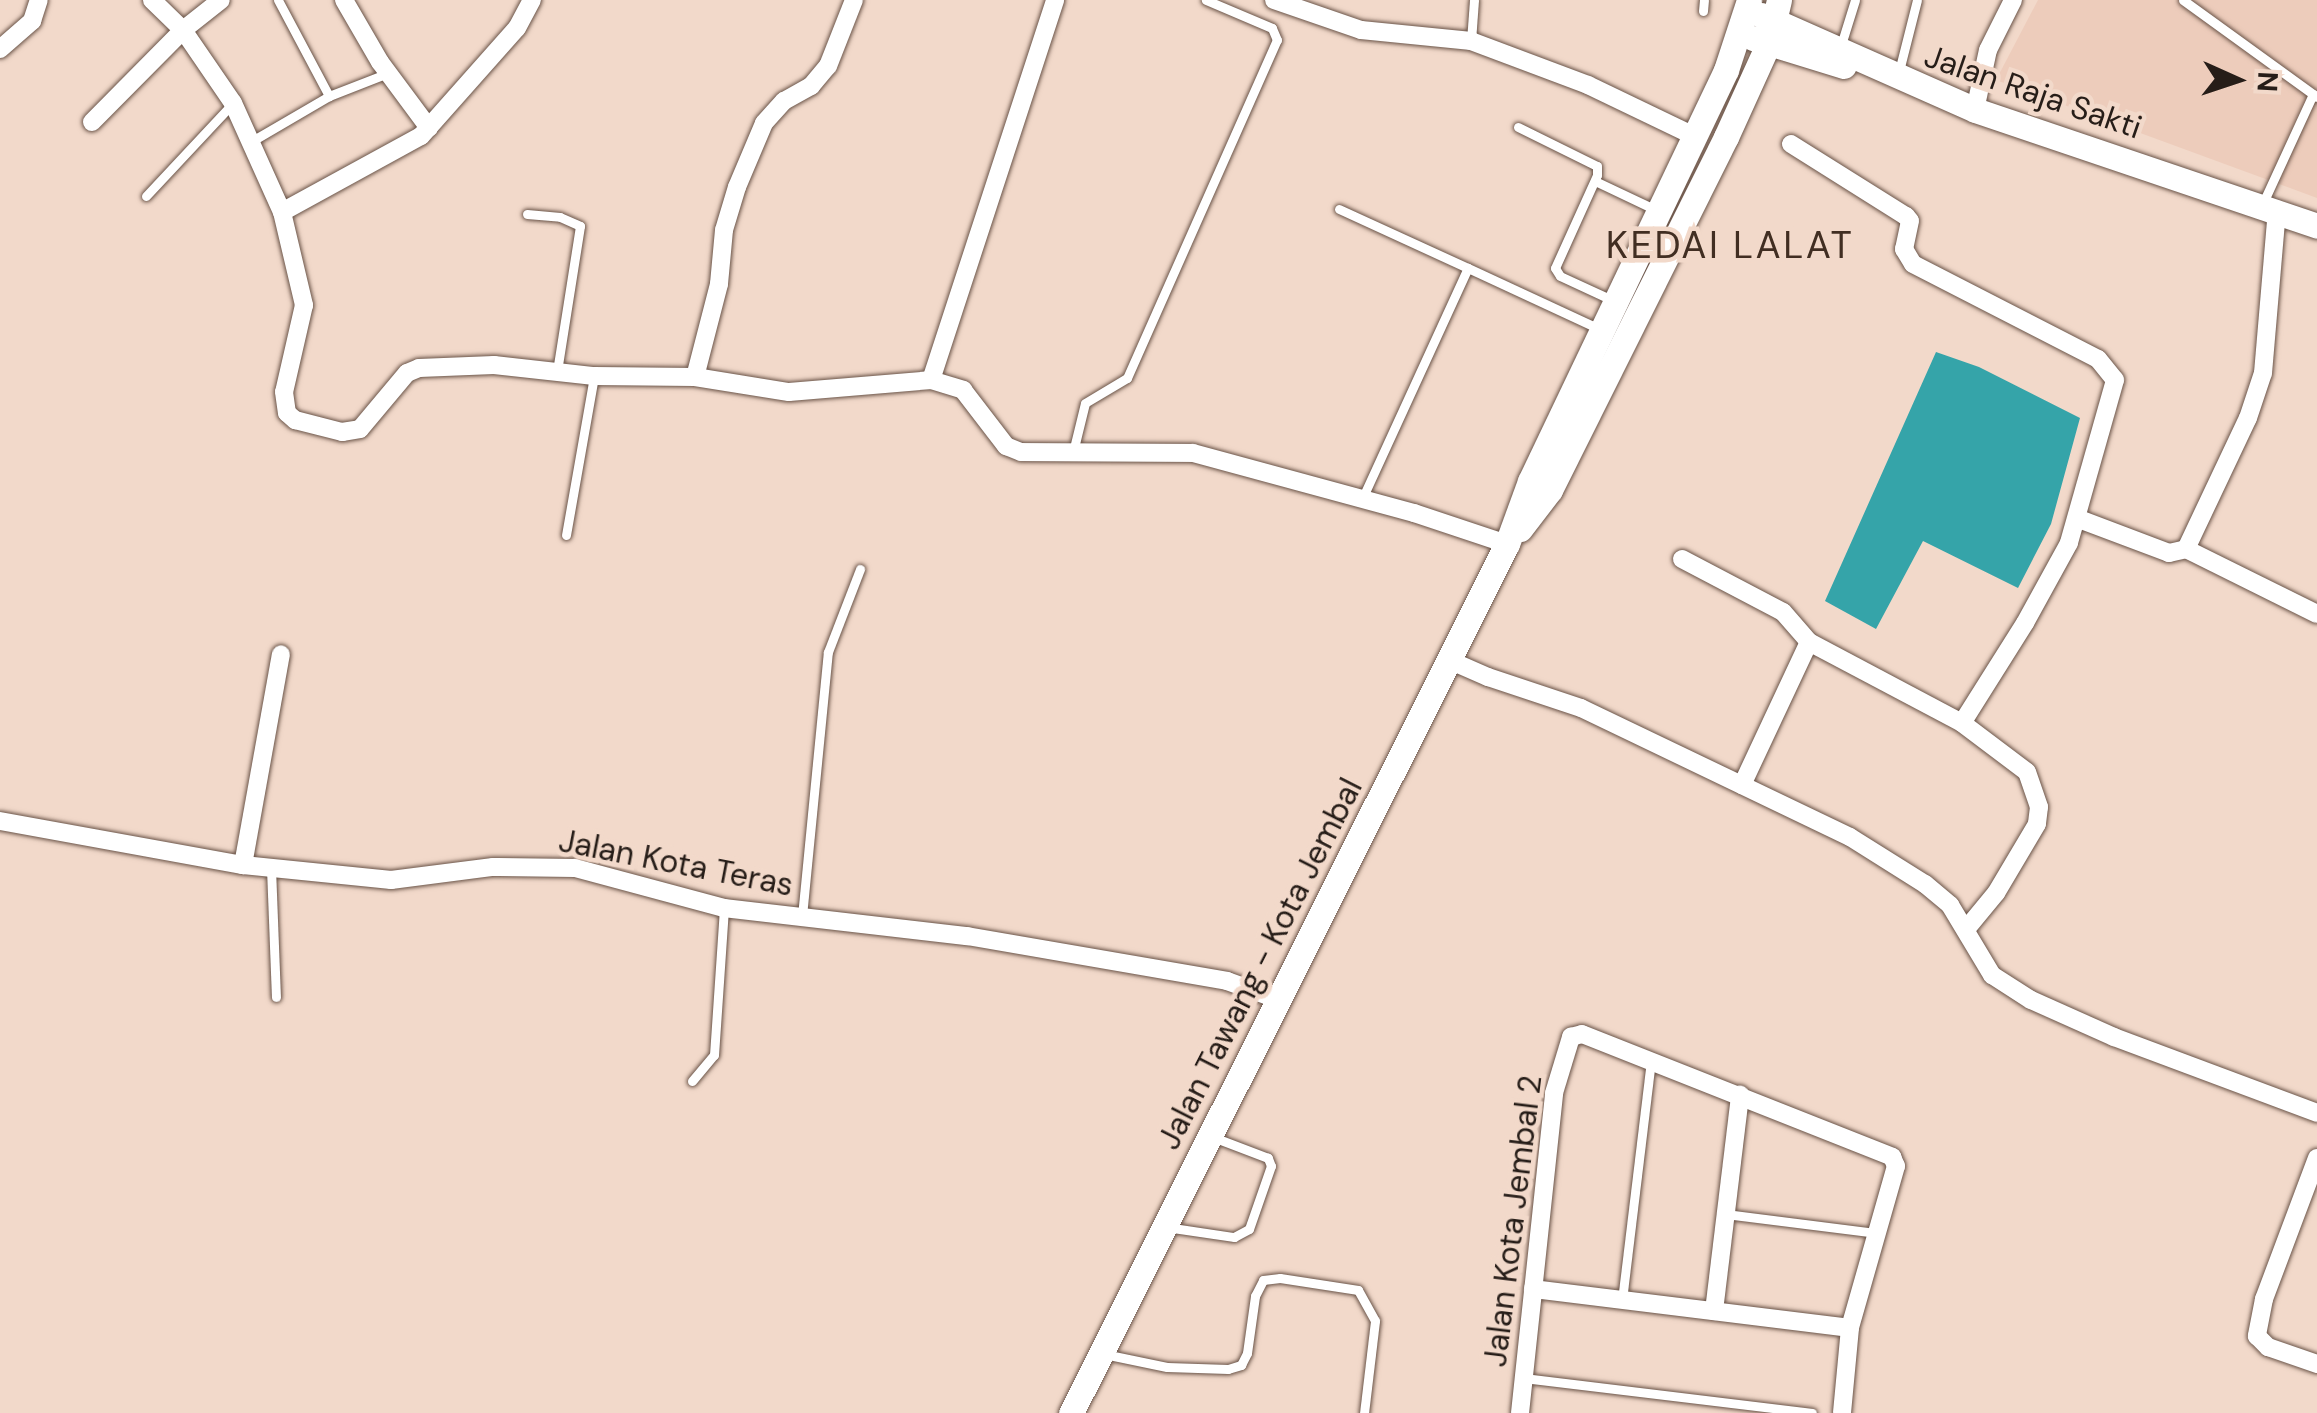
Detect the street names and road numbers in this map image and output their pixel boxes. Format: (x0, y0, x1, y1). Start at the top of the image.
street label: Jalan Raja Sakti (1920, 37, 2146, 147)
street label: Jalan Tawang - Kota Jembal (1150, 772, 1370, 1156)
street label: Jalan Kota Teras (556, 821, 796, 905)
street label: Jalan Kota Jembal 2 (1476, 1073, 1550, 1369)

